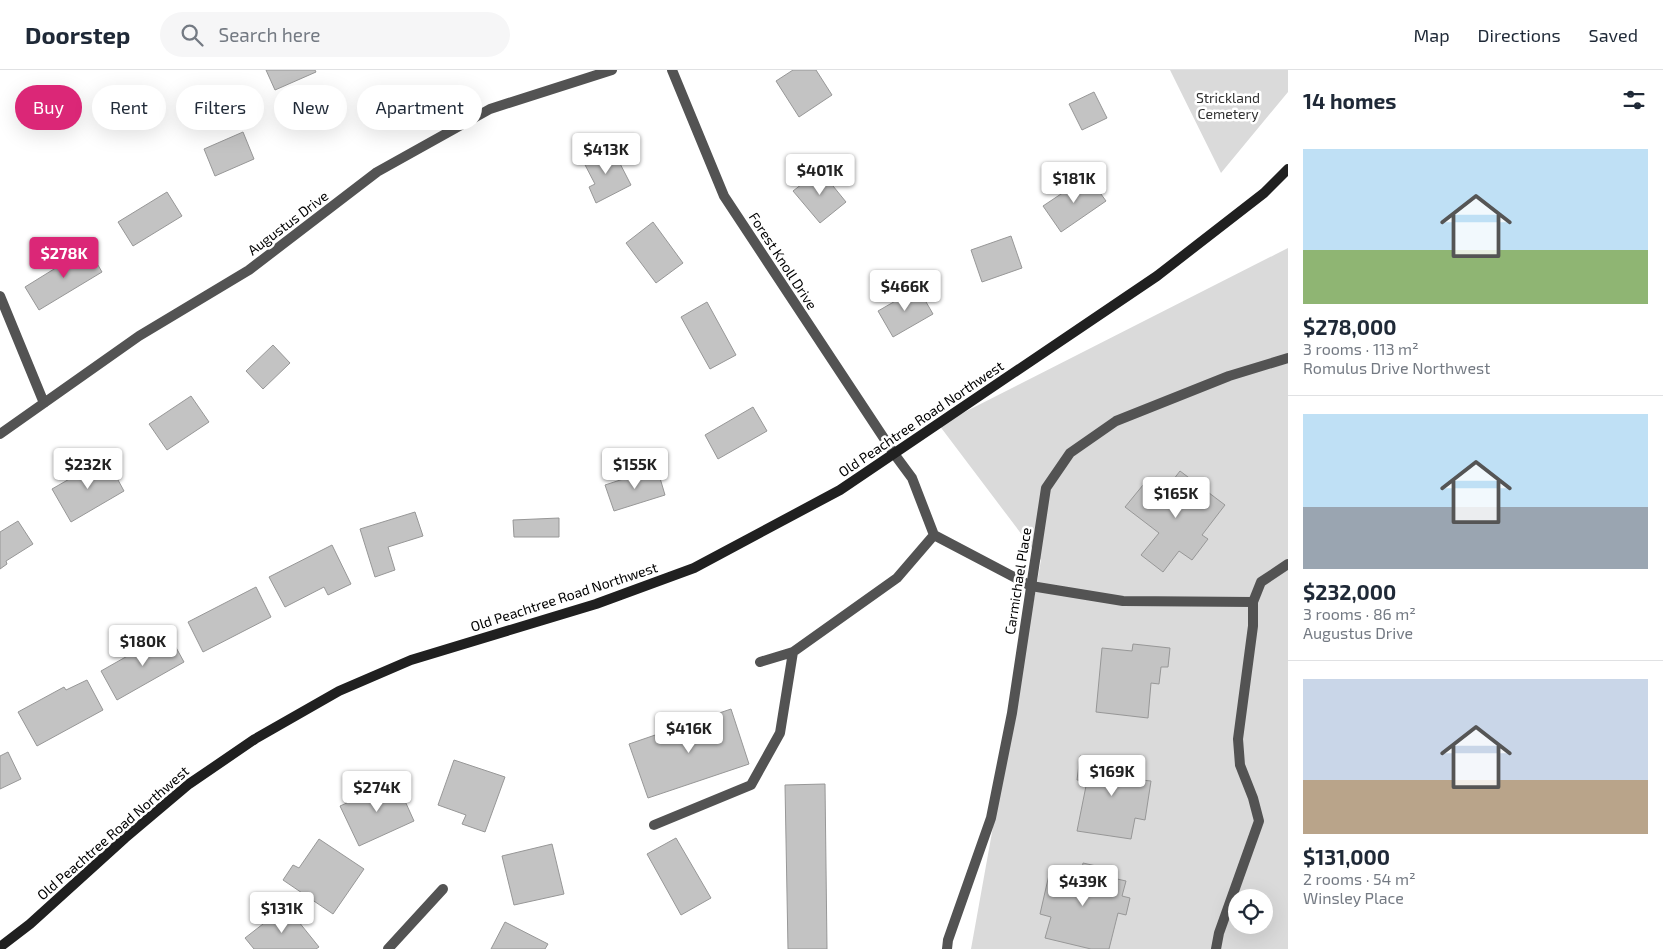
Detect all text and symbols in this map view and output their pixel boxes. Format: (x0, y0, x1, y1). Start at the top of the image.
search box (160, 12, 510, 57)
text: Doorstep (25, 20, 130, 49)
icon: search (178, 21, 206, 49)
text: Search here (218, 23, 321, 46)
text: Map (1413, 24, 1450, 46)
text: Directions (1478, 24, 1561, 46)
text: Saved (1589, 24, 1638, 46)
chip: Buy (15, 85, 82, 130)
chip: Rent (92, 85, 166, 130)
chip: Filters (176, 85, 264, 130)
chip: New (274, 85, 347, 130)
chip: Apartment (357, 85, 482, 130)
icon: filters (1620, 86, 1648, 114)
text: 14 homes (1303, 88, 1397, 113)
park label: Strickland Cemetery (1196, 89, 1260, 122)
pin: $413K (571, 132, 641, 175)
text: $413K (583, 139, 629, 158)
pin: $401K (785, 154, 855, 196)
text: $401K (797, 160, 843, 179)
pin: $181K (1039, 162, 1109, 204)
text: $181K (1052, 168, 1096, 187)
icon: home (1431, 181, 1521, 271)
street label: Augustus Drive (244, 187, 331, 258)
street label: Forest Knoll Drive (746, 209, 821, 313)
pin: $278K (29, 236, 99, 279)
text: $278K (40, 243, 88, 262)
pin: $466K (870, 270, 940, 312)
text: $466K (881, 276, 929, 295)
text: $278,000 (1303, 314, 1396, 339)
text: 3 rooms · 113 m² (1303, 339, 1419, 358)
street label: Old Peachtree Road Northwest (835, 357, 1007, 480)
text: Romulus Drive Northwest (1303, 358, 1490, 377)
icon: home (1431, 447, 1521, 537)
pin: $232K (53, 448, 123, 490)
pin: $155K (600, 448, 670, 490)
text: $232K (64, 454, 112, 473)
text: $155K (613, 454, 657, 473)
pin: $165K (1141, 476, 1211, 519)
text: $165K (1154, 483, 1198, 502)
street label: Carmichael Place (1001, 526, 1034, 636)
street label: Old Peachtree Road Northwest (468, 558, 660, 635)
text: $232,000 (1303, 579, 1396, 604)
text: 3 rooms · 86 m² (1303, 604, 1416, 623)
text: Augustus Drive (1303, 623, 1413, 642)
pin: $180K (108, 624, 178, 667)
text: $180K (120, 631, 166, 650)
pin: $416K (654, 712, 724, 754)
icon: home (1431, 712, 1521, 802)
text: $416K (666, 718, 712, 737)
pin: $169K (1077, 754, 1147, 797)
text: $169K (1089, 761, 1135, 780)
street label: Old Peachtree Road Northwest (33, 762, 192, 903)
pin: $274K (342, 770, 412, 813)
text: $274K (353, 777, 401, 796)
text: $131,000 (1303, 844, 1390, 869)
pin: $439K (1048, 864, 1118, 907)
text: 2 rooms · 54 m² (1303, 869, 1416, 888)
text: $439K (1059, 871, 1107, 890)
text: Winsley Place (1303, 888, 1404, 907)
map controls (1228, 889, 1273, 934)
button: locate (1228, 889, 1273, 934)
pin: $131K (247, 892, 317, 934)
text: $131K (261, 898, 303, 917)

